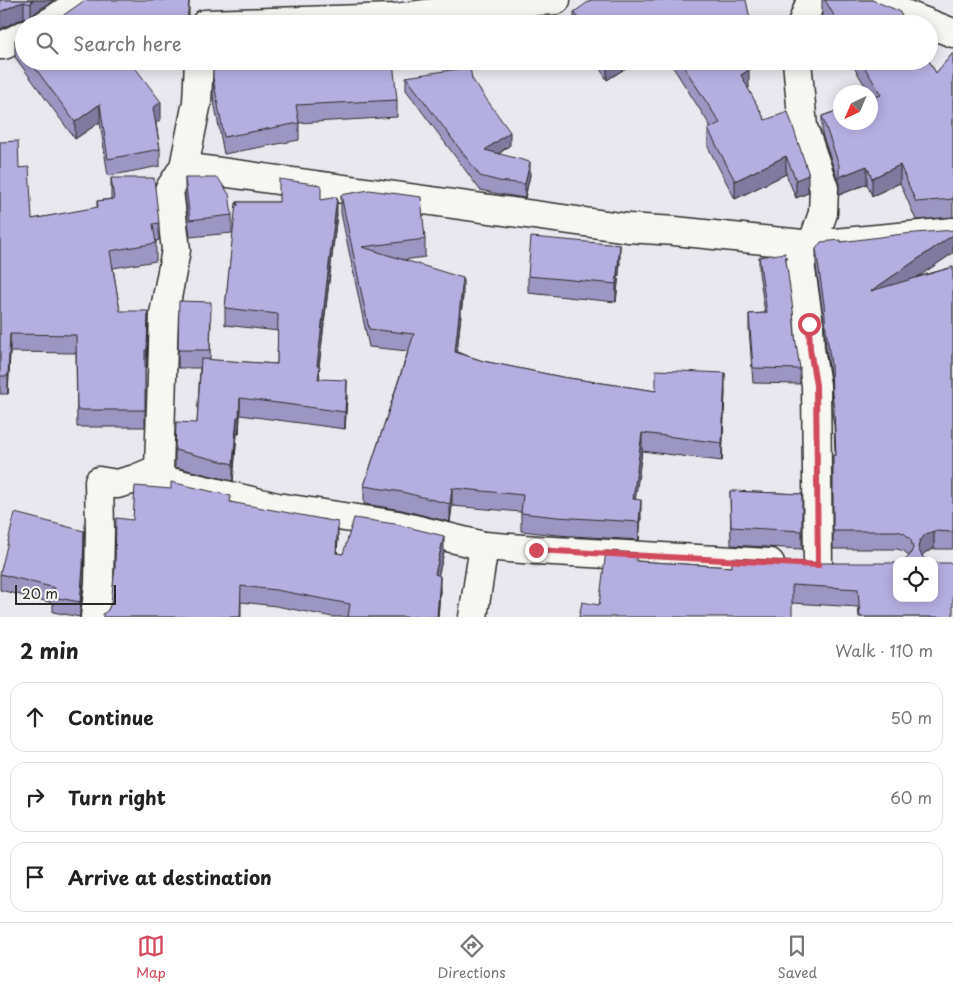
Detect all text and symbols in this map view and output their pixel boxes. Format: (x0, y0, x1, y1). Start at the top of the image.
search box (15, 15, 938, 70)
icon: search (33, 29, 61, 57)
text: Search here (73, 29, 182, 57)
north arrow (833, 85, 878, 130)
route start (798, 313, 821, 336)
route end (525, 539, 548, 562)
map controls (893, 557, 938, 602)
button: locate (893, 557, 938, 602)
scale bar (15, 582, 116, 605)
text: 20 m (22, 583, 58, 604)
text: 2 min (20, 634, 79, 666)
text: Walk · 110 m (835, 638, 933, 662)
icon: ahead (21, 703, 49, 731)
text: Continue (68, 703, 154, 731)
text: 50 m (891, 705, 932, 729)
icon: right (21, 783, 49, 811)
text: Turn right (68, 783, 166, 811)
text: 60 m (890, 785, 932, 809)
icon: arrive (21, 863, 49, 891)
text: Arrive at destination (68, 863, 272, 891)
tab: Map (136, 932, 166, 983)
tab: Directions (438, 932, 506, 983)
tab: Saved (777, 932, 817, 983)

